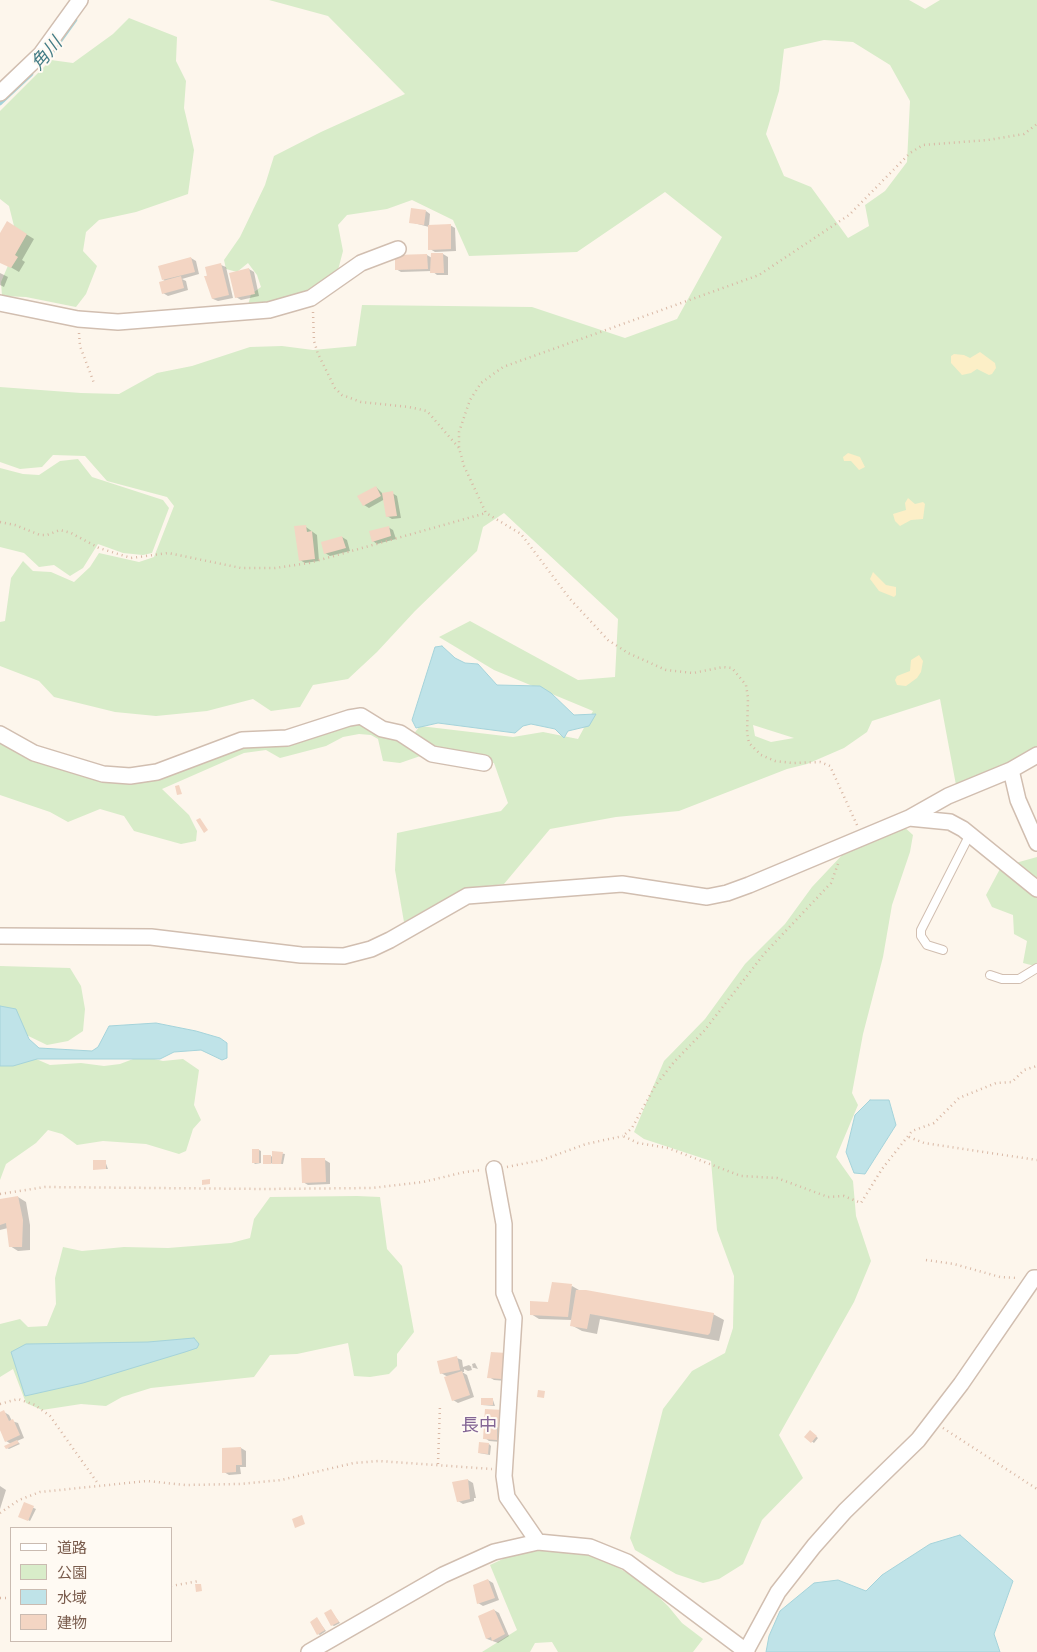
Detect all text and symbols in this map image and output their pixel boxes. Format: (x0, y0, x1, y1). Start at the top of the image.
water label: 角川 (27, 33, 67, 75)
district label: 長中 (461, 1415, 497, 1437)
legend (10, 1527, 172, 1642)
text: 道路 (57, 1537, 87, 1557)
text: 公園 (57, 1562, 87, 1582)
text: 水域 (57, 1587, 87, 1607)
text: 建物 (57, 1612, 87, 1632)

